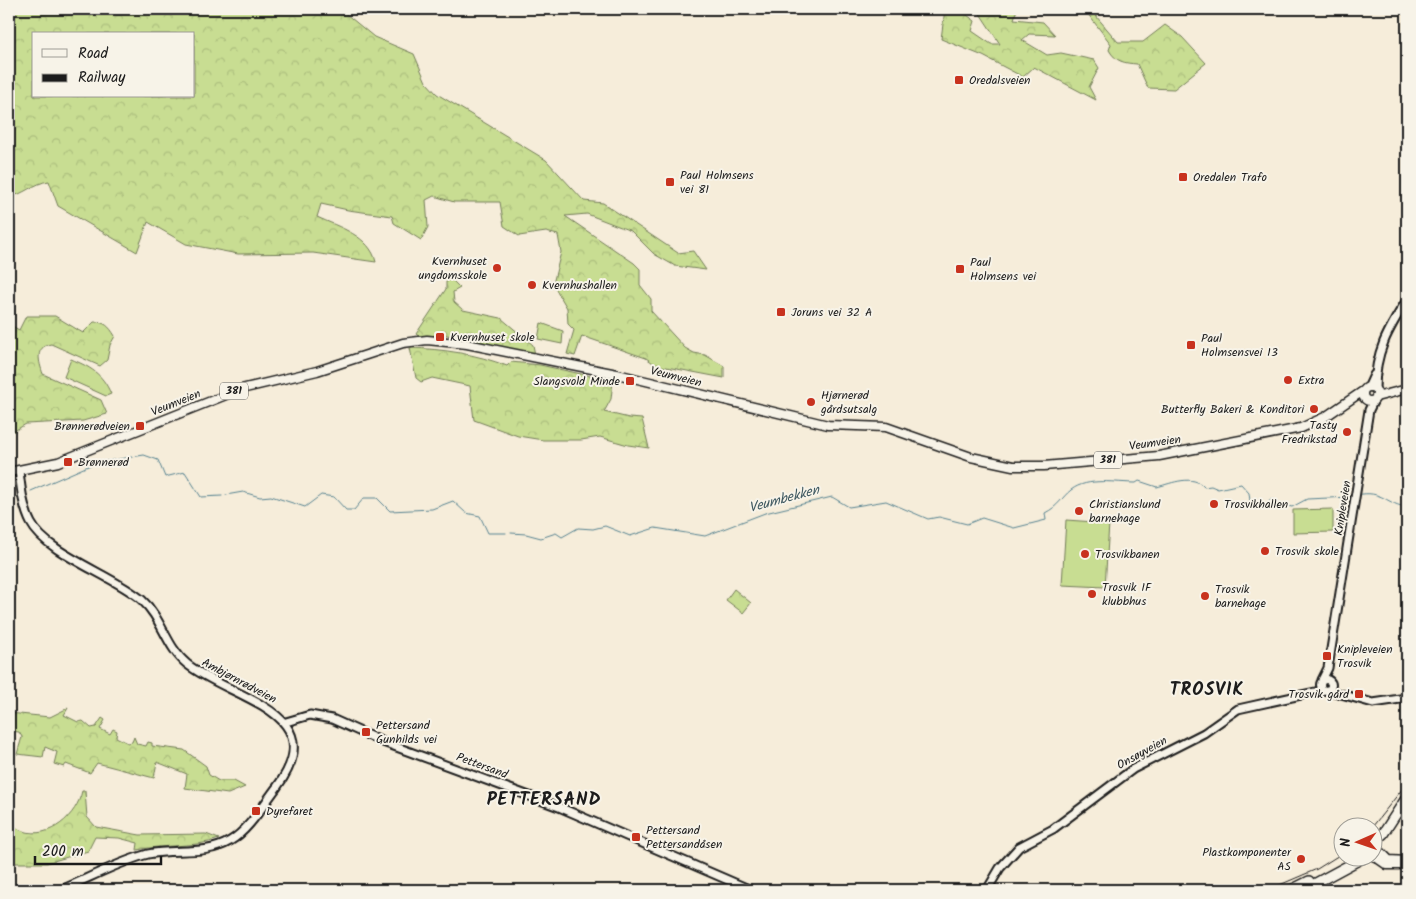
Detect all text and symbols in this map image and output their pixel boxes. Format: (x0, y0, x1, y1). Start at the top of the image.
legend (32, 32, 195, 98)
text: Road (78, 42, 109, 66)
text: Railway (78, 66, 126, 90)
place label: Oredalsveien (969, 71, 1031, 90)
marker: Oredalsveien (953, 74, 965, 86)
place label: Paul Holmsens vei 81 (680, 166, 754, 199)
place label: Oredalen Trafo (1193, 168, 1267, 187)
marker: Oredalen Trafo (1177, 171, 1189, 183)
marker: Paul Holmsens vei 81 (664, 176, 676, 188)
place label: Kvernhuset ungdomsskole (419, 252, 488, 285)
place label: Paul Holmsens vei (970, 253, 1037, 286)
marker: Kvernhuset ungdomsskole (491, 262, 503, 274)
marker: Paul Holmsens vei (954, 263, 966, 275)
place label: Kvernhushallen (542, 276, 617, 295)
marker: Kvernhushallen (526, 279, 538, 291)
place label: Joruns vei 32 A (791, 303, 872, 322)
marker: Joruns vei 32 A (775, 306, 787, 318)
place label: Kvernhuset skole (450, 328, 535, 347)
place label: Paul Holmsensvei 13 (1201, 329, 1278, 362)
marker: Kvernhuset skole (434, 331, 446, 343)
marker: Paul Holmsensvei 13 (1185, 339, 1197, 351)
street label: Veumveien (648, 361, 704, 393)
place label: Extra (1298, 371, 1325, 390)
place label: Slangsvold Minde (534, 372, 621, 391)
marker: Extra (1282, 374, 1294, 386)
marker: Slangsvold Minde (624, 375, 636, 387)
road number: 381 (220, 382, 248, 400)
street label: Veumveien (148, 384, 204, 422)
place label: Hjørnerød gårdsutsalg (820, 386, 878, 419)
marker: Hjørnerød gårdsutsalg (805, 396, 817, 408)
place label: Butterfly Bakeri & Konditori (1161, 400, 1305, 419)
marker: Butterfly Bakeri & Konditori (1308, 403, 1320, 415)
place label: Tasty Fredrikstad (1282, 416, 1338, 449)
place label: Brønnerødveien (54, 417, 130, 436)
marker: Brønnerødveien (134, 420, 146, 432)
marker: Tasty Fredrikstad (1341, 426, 1353, 438)
street label: Veumveien (1128, 430, 1182, 456)
road number: 381 (1094, 452, 1122, 468)
place label: Brønnerød (78, 453, 130, 472)
marker: Brønnerød (62, 456, 74, 468)
water label: Veumbekken (746, 479, 823, 519)
street label: Knipleveien (1329, 479, 1357, 537)
place label: Christianslund barnehage (1089, 495, 1161, 528)
place label: Trosvikhallen (1224, 495, 1288, 514)
marker: Trosvikhallen (1208, 498, 1220, 510)
marker: Christianslund barnehage (1073, 505, 1085, 517)
place label: Trosvik skole (1275, 542, 1339, 561)
place label: Trosvikbanen (1095, 545, 1160, 564)
marker: Trosvik skole (1259, 545, 1271, 557)
marker: Trosvikbanen (1079, 548, 1091, 560)
place label: Trosvik IF klubbhus (1102, 578, 1153, 611)
place label: Trosvik barnehage (1215, 580, 1266, 613)
marker: Trosvik IF klubbhus (1086, 588, 1098, 600)
marker: Trosvik barnehage (1199, 590, 1211, 602)
place label: Knipleveien Trosvik (1337, 640, 1393, 673)
marker: Knipleveien Trosvik (1321, 650, 1333, 662)
street label: Ambjørnrødveien (198, 653, 280, 709)
district label: TROSVIK (1170, 676, 1244, 705)
place label: Trosvik gård (1288, 685, 1350, 704)
marker: Trosvik gård (1353, 688, 1365, 700)
place label: Pettersand Gunhilds vei (376, 716, 438, 749)
marker: Pettersand Gunhilds vei (360, 726, 372, 738)
street label: Onsøyveien (1113, 731, 1171, 775)
street label: Pettersand (454, 748, 511, 784)
district label: PETTERSAND (487, 786, 601, 815)
place label: Dyrefaret (266, 802, 313, 821)
marker: Dyrefaret (250, 805, 262, 817)
north arrow (1334, 816, 1384, 866)
place label: Pettersand Pettersandåsen (646, 821, 722, 854)
marker: Pettersand Pettersandåsen (630, 831, 642, 843)
scale bar (35, 834, 161, 866)
text: N (1335, 837, 1357, 847)
text: 200 m (42, 840, 84, 864)
place label: Plastkomponenter AS (1202, 843, 1292, 876)
marker: Plastkomponenter AS (1295, 853, 1307, 865)

